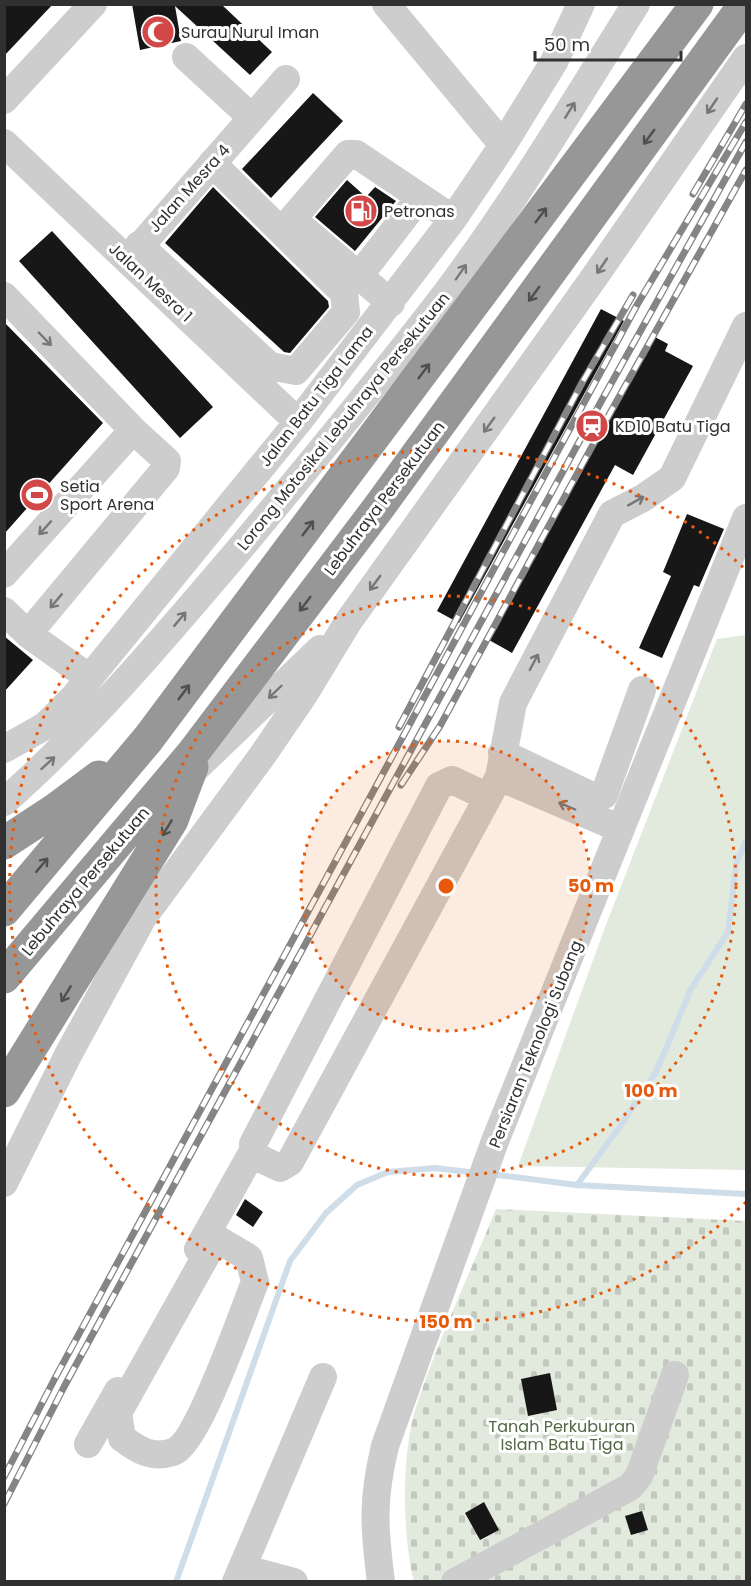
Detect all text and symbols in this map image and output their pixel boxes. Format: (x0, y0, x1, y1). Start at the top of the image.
mosque icon: Surau Nurul Iman (140, 14, 176, 50)
place label: Surau Nurul Iman (181, 21, 319, 44)
scale bar (535, 24, 680, 62)
text: 50 m (544, 32, 590, 57)
one-way arrow (706, 97, 719, 114)
one-way arrow (564, 102, 576, 119)
one-way arrow (643, 128, 655, 144)
street label: Jalan Mesra 4 (143, 139, 235, 238)
fuel station icon: Petronas (343, 193, 379, 229)
place label: Petronas (384, 200, 455, 223)
one-way arrow (535, 207, 547, 223)
street label: Jalan Mesra 1 (104, 238, 198, 327)
one-way arrow (596, 258, 608, 274)
one-way arrow (455, 264, 467, 280)
one-way arrow (528, 286, 540, 302)
street label: Lorong Motosikal Lebuhraya Persekutuan (233, 288, 453, 554)
street label: Jalan Batu Tiga Lama (254, 321, 379, 472)
one-way arrow (38, 331, 52, 346)
one-way arrow (418, 364, 431, 380)
station icon: KD10 Batu Tiga (574, 408, 610, 444)
place label: KD10 Batu Tiga (615, 415, 731, 438)
one-way arrow (483, 416, 495, 432)
street label: Lebuhraya Persekutuan (320, 417, 448, 579)
place label: Setia Sport Arena (60, 475, 154, 516)
sports icon: Setia Sport Arena (19, 477, 55, 513)
one-way arrow (627, 495, 645, 506)
one-way arrow (38, 520, 52, 535)
one-way arrow (302, 520, 314, 536)
one-way arrow (369, 575, 381, 591)
one-way arrow (49, 593, 62, 609)
one-way arrow (299, 596, 312, 612)
one-way arrow (173, 612, 187, 627)
one-way arrow (528, 654, 540, 671)
one-way arrow (177, 685, 190, 701)
one-way arrow (268, 685, 283, 699)
one-way arrow (40, 756, 55, 770)
one-way arrow (558, 800, 576, 811)
street label: Lebuhraya Persekutuan (16, 802, 155, 961)
one-way arrow (161, 819, 173, 836)
one-way arrow (35, 858, 49, 873)
text: 50 m (568, 873, 614, 898)
centre of rings (436, 876, 456, 896)
street label: Persiaran Teknologi Subang (483, 937, 588, 1152)
one-way arrow (59, 985, 71, 1002)
text: 100 m (624, 1078, 678, 1103)
text: 150 m (419, 1309, 473, 1334)
park label: Tanah Perkuburan Islam Batu Tiga (489, 1415, 635, 1456)

